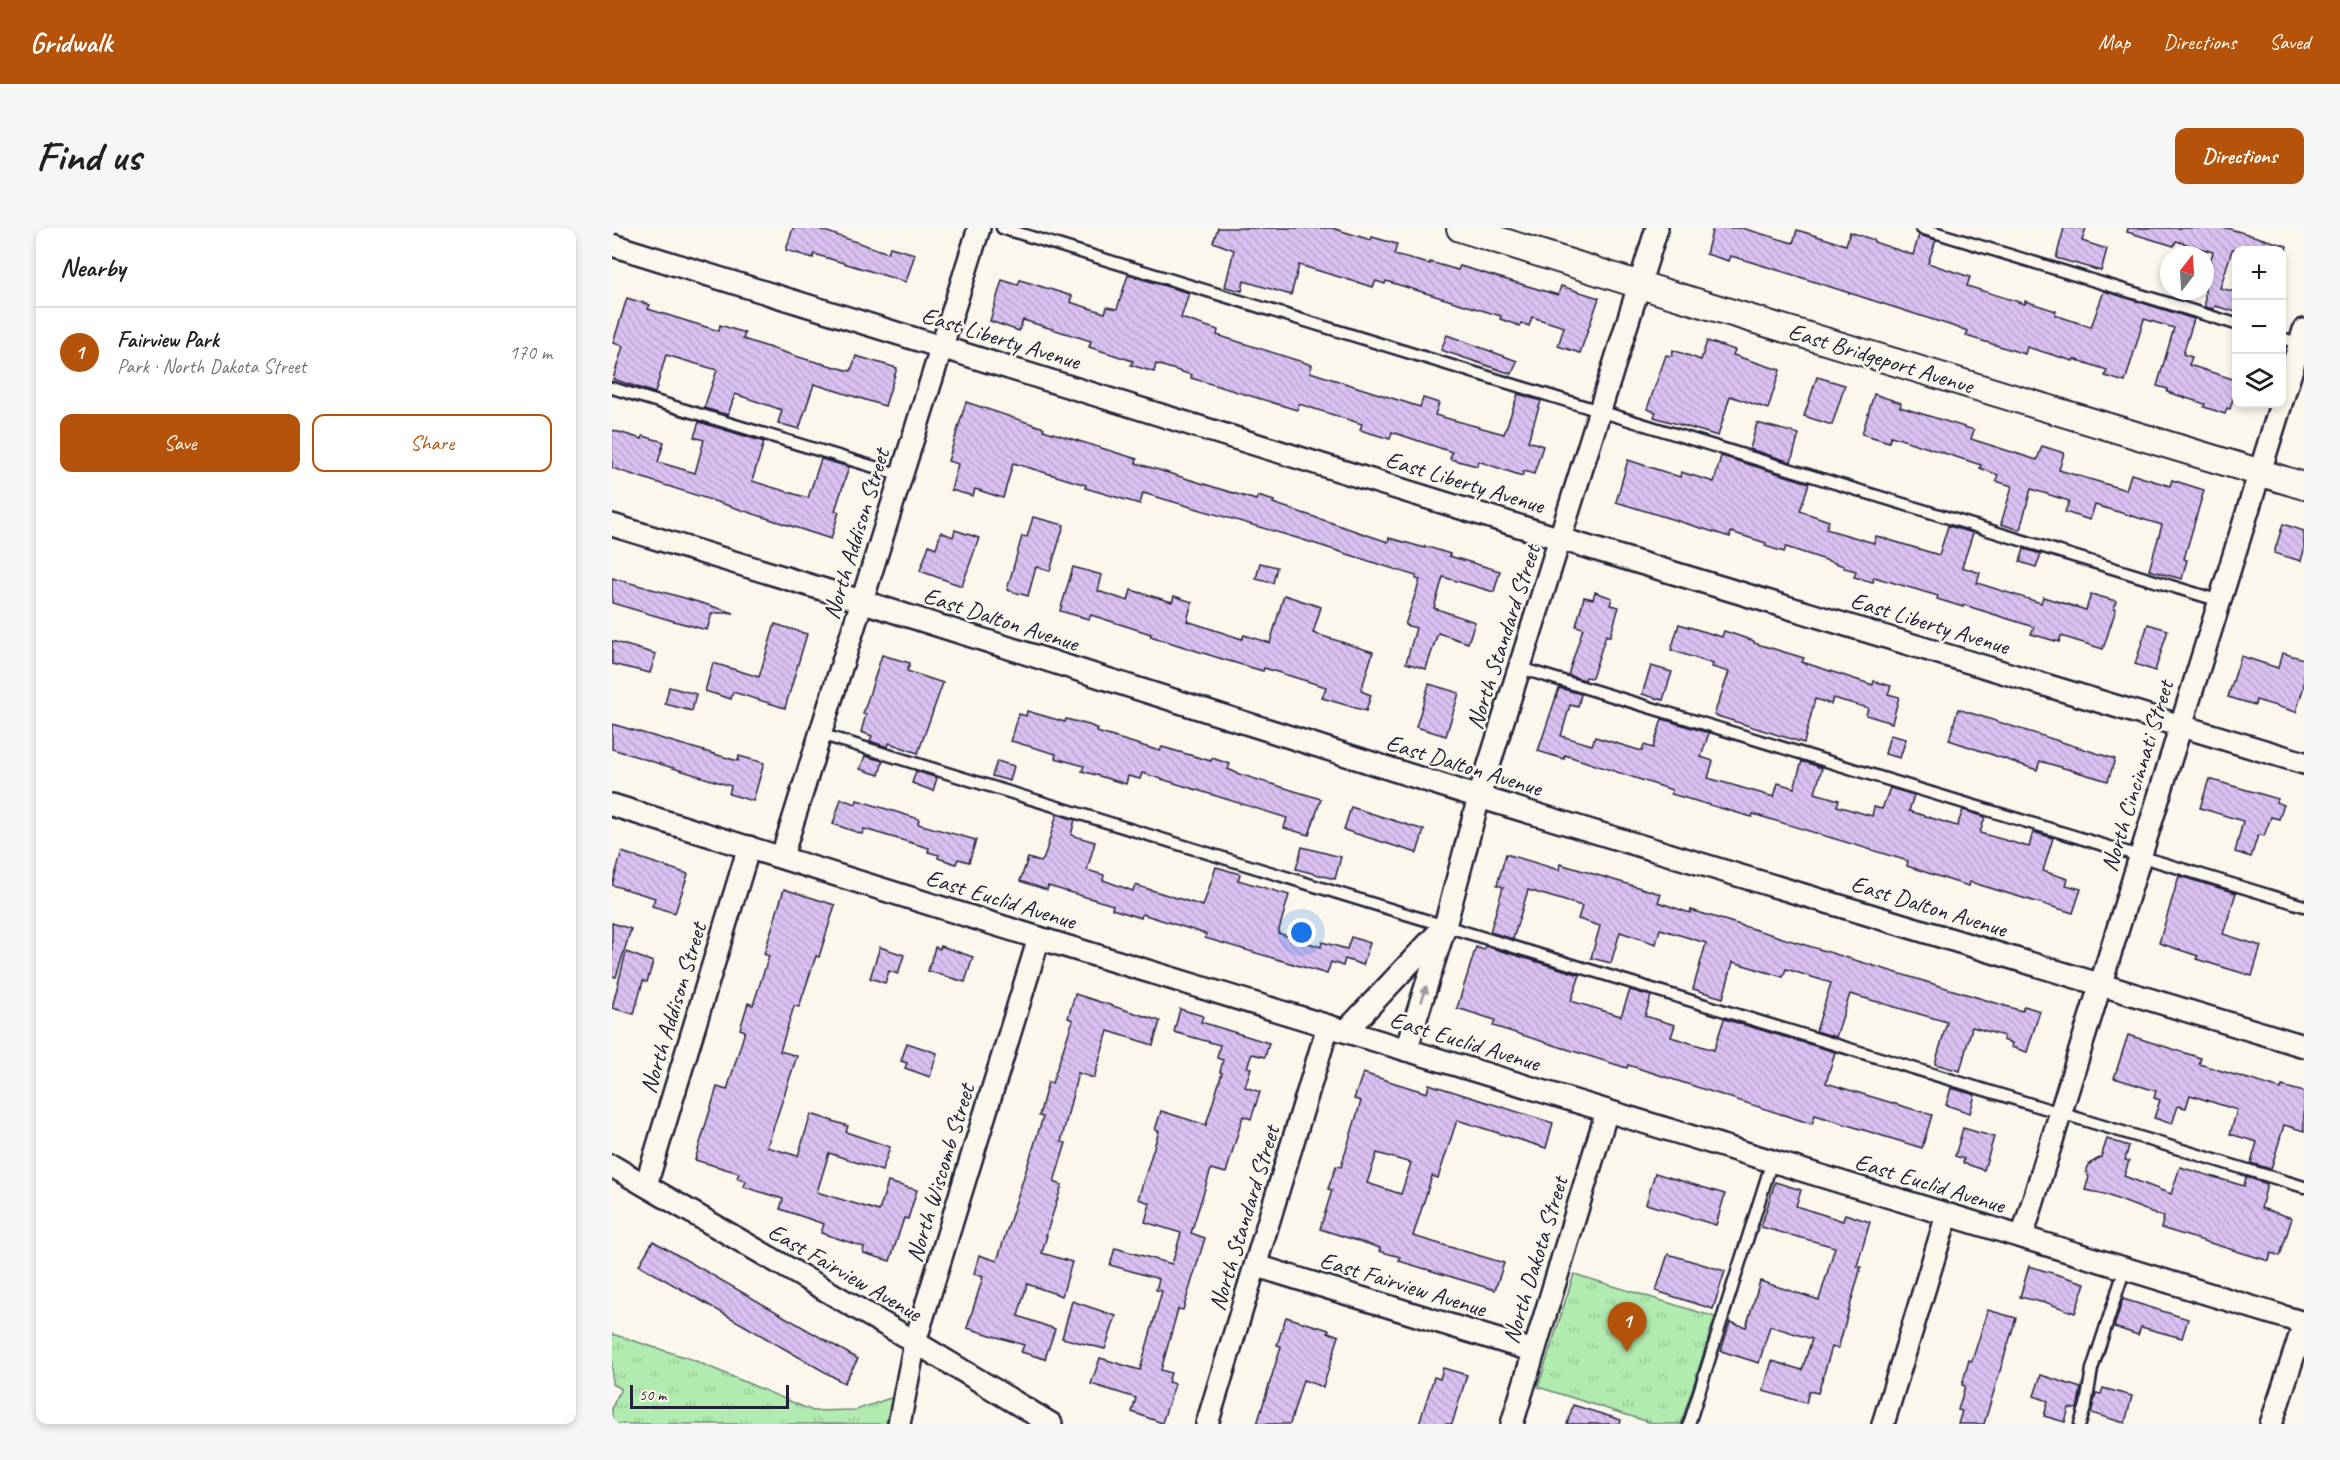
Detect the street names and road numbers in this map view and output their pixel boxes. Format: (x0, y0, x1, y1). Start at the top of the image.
street label: East Liberty Avenue (918, 300, 1086, 377)
street label: East Bridgeport Avenue (1785, 316, 1979, 401)
street label: North Addison Street (816, 443, 897, 623)
street label: East Liberty Avenue (1382, 444, 1550, 521)
street label: North Standard Street (1459, 539, 1548, 733)
street label: East Dalton Avenue (920, 580, 1084, 659)
street label: East Liberty Avenue (1847, 585, 2015, 662)
street label: North Cincinnati Street (2094, 675, 2181, 875)
street label: East Dalton Avenue (1383, 727, 1547, 804)
street label: East Euclid Avenue (923, 862, 1082, 937)
street label: East Dalton Avenue (1848, 868, 2012, 945)
street label: North Addison Street (633, 917, 714, 1097)
street label: East Euclid Avenue (1387, 1004, 1546, 1079)
street label: North Wiscomb Street (899, 1078, 982, 1266)
street label: North Standard Street (1202, 1120, 1287, 1314)
street label: East Euclid Avenue (1852, 1146, 2011, 1221)
street label: North Dakota Street (1495, 1171, 1575, 1347)
street label: East Fairview Avenue (763, 1216, 929, 1329)
street label: East Fairview Avenue (1316, 1245, 1492, 1324)

